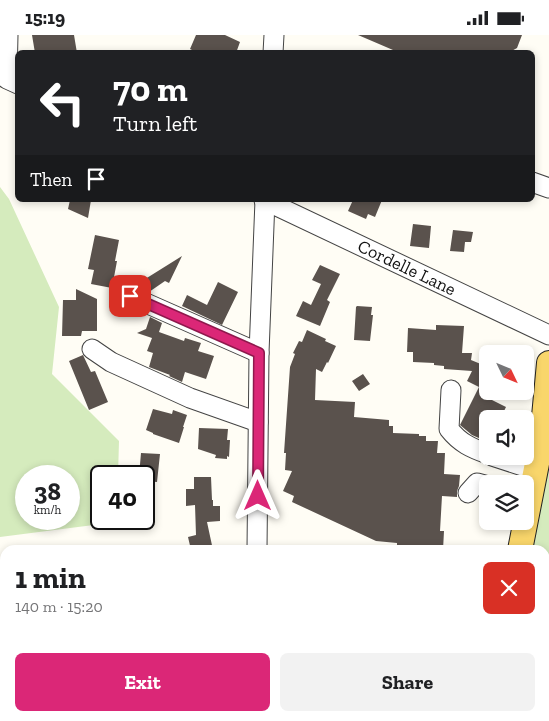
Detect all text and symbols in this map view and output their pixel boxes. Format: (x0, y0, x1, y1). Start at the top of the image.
text: 15:19 (25, 6, 65, 29)
text: 70 m (113, 68, 188, 110)
icon: left (30, 70, 95, 135)
text: Turn left (113, 110, 197, 137)
icon: arrive (82, 165, 110, 193)
text: Then (30, 168, 72, 191)
street label: Cordelle Lane (354, 235, 460, 300)
pin (109, 275, 151, 317)
icon: arrive (116, 282, 144, 310)
north arrow (479, 345, 534, 400)
map controls (479, 345, 534, 530)
button: sound (479, 410, 534, 465)
speed limit sign: 40 (90, 465, 155, 530)
position arrow (231, 469, 283, 521)
button: layers (479, 475, 534, 530)
text: 38 (34, 476, 61, 506)
text: km/h (34, 503, 61, 517)
text: 1 min (15, 560, 86, 596)
button: close (483, 562, 535, 614)
text: 140 m · 15:20 (15, 597, 103, 616)
button: Exit (15, 653, 270, 711)
button: Share (280, 653, 535, 711)

